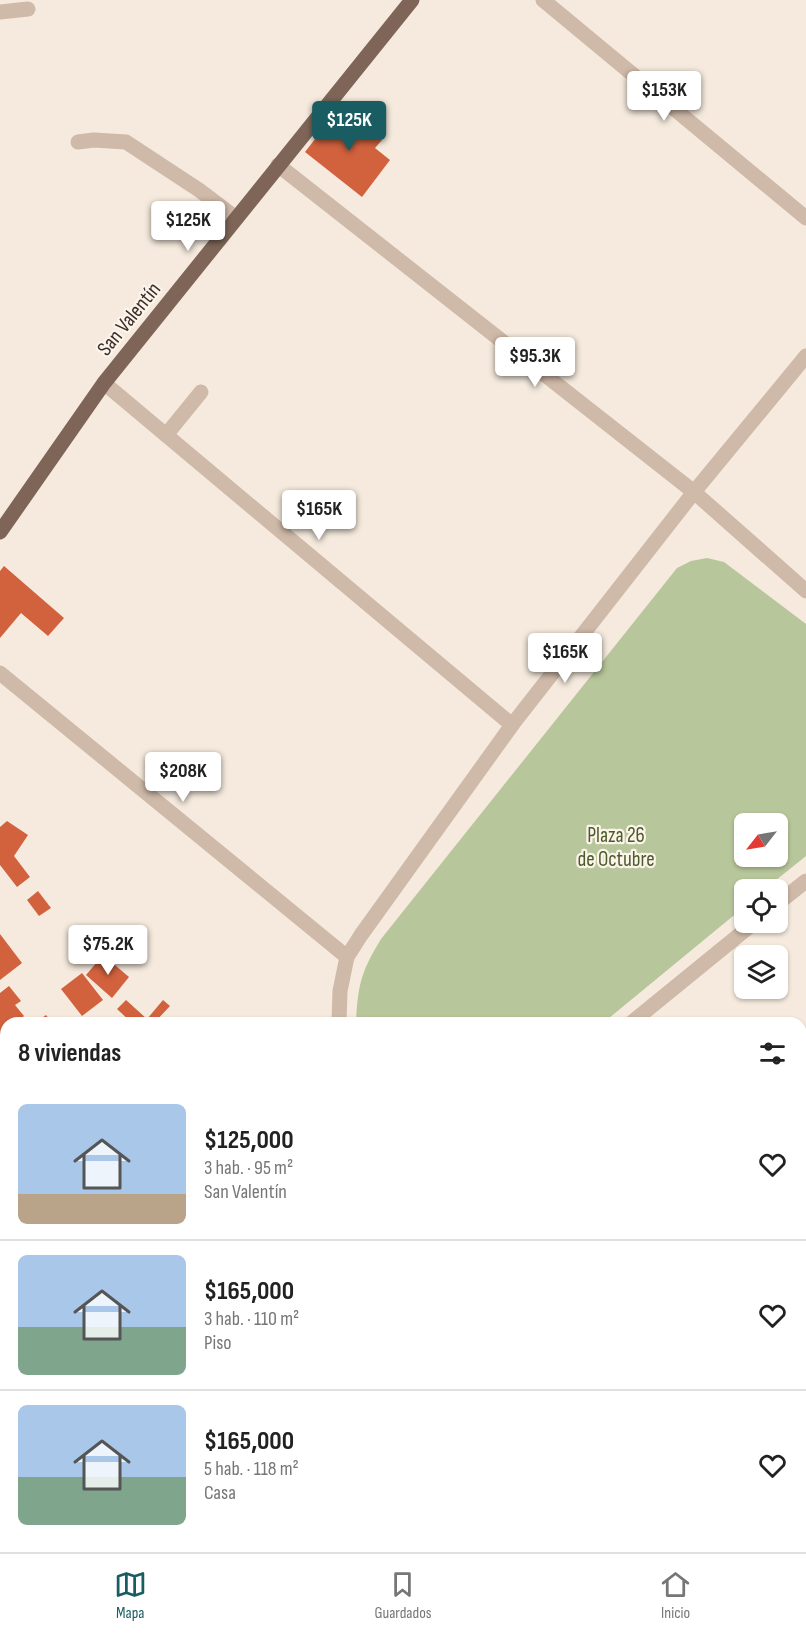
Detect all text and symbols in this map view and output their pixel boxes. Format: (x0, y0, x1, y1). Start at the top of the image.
pin: $153K (622, 71, 706, 122)
text: $153K (641, 78, 687, 102)
pin: $125K (307, 101, 391, 152)
text: $125K (326, 108, 372, 132)
pin: $125K (146, 201, 230, 252)
text: $125K (165, 208, 211, 232)
street label: San Valentín (92, 277, 166, 361)
pin: $95.3K (486, 337, 584, 388)
text: $95.3K (509, 344, 561, 368)
pin: $165K (277, 490, 361, 541)
text: $165K (296, 497, 342, 521)
pin: $165K (523, 633, 607, 684)
text: $165K (542, 640, 588, 664)
pin: $208K (141, 752, 225, 803)
text: $208K (159, 759, 207, 783)
north arrow (734, 813, 788, 867)
map controls (734, 813, 788, 999)
park label: Plaza 26 de Octubre (577, 823, 655, 872)
button: locate (734, 879, 788, 933)
pin: $75.2K (59, 925, 157, 976)
text: $75.2K (82, 932, 134, 956)
button: layers (734, 945, 788, 999)
icon: filters (756, 1037, 789, 1070)
text: 8 viviendas (18, 1038, 121, 1069)
text: $125,000 (204, 1125, 294, 1156)
icon: home (66, 1128, 138, 1200)
icon: heart (756, 1148, 789, 1181)
text: 3 hab. · 95 m² (204, 1156, 293, 1180)
text: San Valentín (204, 1180, 287, 1204)
text: $165,000 (204, 1276, 294, 1307)
icon: home (66, 1279, 138, 1351)
icon: heart (756, 1299, 789, 1332)
text: 3 hab. · 110 m² (204, 1307, 299, 1331)
text: Piso (204, 1331, 232, 1355)
text: $165,000 (204, 1426, 294, 1457)
icon: home (66, 1429, 138, 1501)
icon: heart (756, 1449, 789, 1482)
text: 5 hab. · 118 m² (204, 1457, 299, 1481)
text: Casa (204, 1481, 236, 1505)
tab: Mapa (114, 1568, 147, 1623)
tab: Guardados (374, 1568, 432, 1623)
tab: Inicio (659, 1568, 692, 1623)

